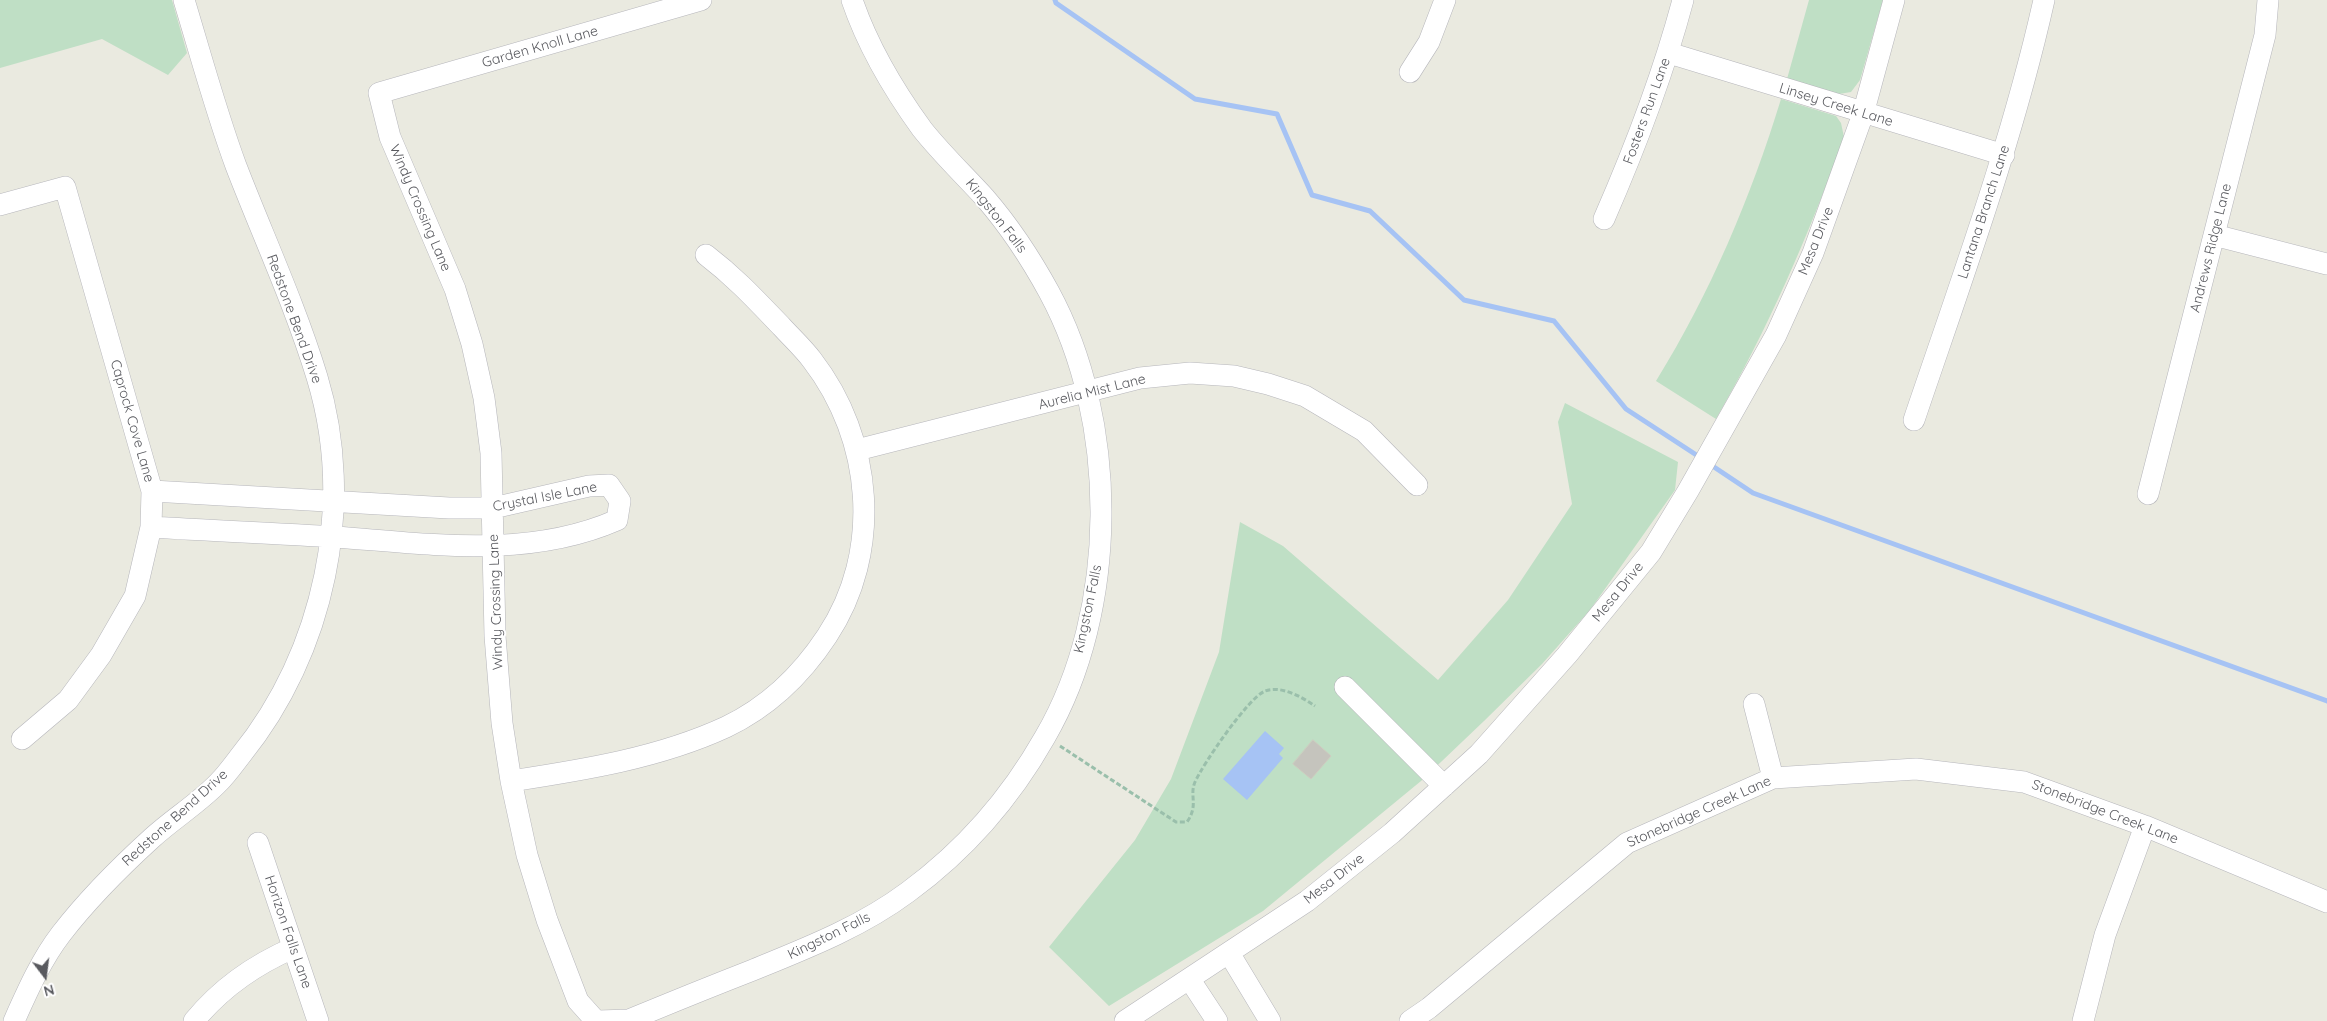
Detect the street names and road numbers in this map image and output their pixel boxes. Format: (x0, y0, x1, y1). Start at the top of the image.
street label: Garden Knoll Lane (480, 22, 600, 72)
street label: Fosters Run Lane (1620, 55, 1674, 167)
street label: Linsey Creek Lane (1777, 80, 1895, 130)
street label: Windy Crossing Lane (386, 142, 454, 274)
street label: Lantana Branch Lane (1954, 143, 2014, 281)
street label: Kingston Falls (962, 175, 1030, 257)
street label: Andrews Ridge Lane (2187, 182, 2235, 314)
street label: Mesa Drive (1795, 204, 1837, 278)
street label: Redstone Bend Drive (263, 252, 325, 386)
street label: Caprock Cove Lane (106, 358, 158, 484)
street label: Aurelia Mist Lane (1037, 371, 1147, 413)
street label: Crystal Isle Lane (491, 479, 599, 515)
street label: Windy Crossing Lane (485, 534, 507, 670)
street label: Mesa Drive (1589, 559, 1647, 625)
street label: Kingston Falls (1070, 563, 1106, 655)
street label: Redstone Bend Drive (119, 766, 231, 870)
street label: Stonebridge Creek Lane (1624, 773, 1774, 851)
street label: Stonebridge Creek Lane (2029, 776, 2181, 848)
street label: Mesa Drive (1300, 850, 1368, 908)
street label: Horizon Falls Lane (261, 873, 315, 991)
street label: Kingston Falls (785, 909, 873, 963)

